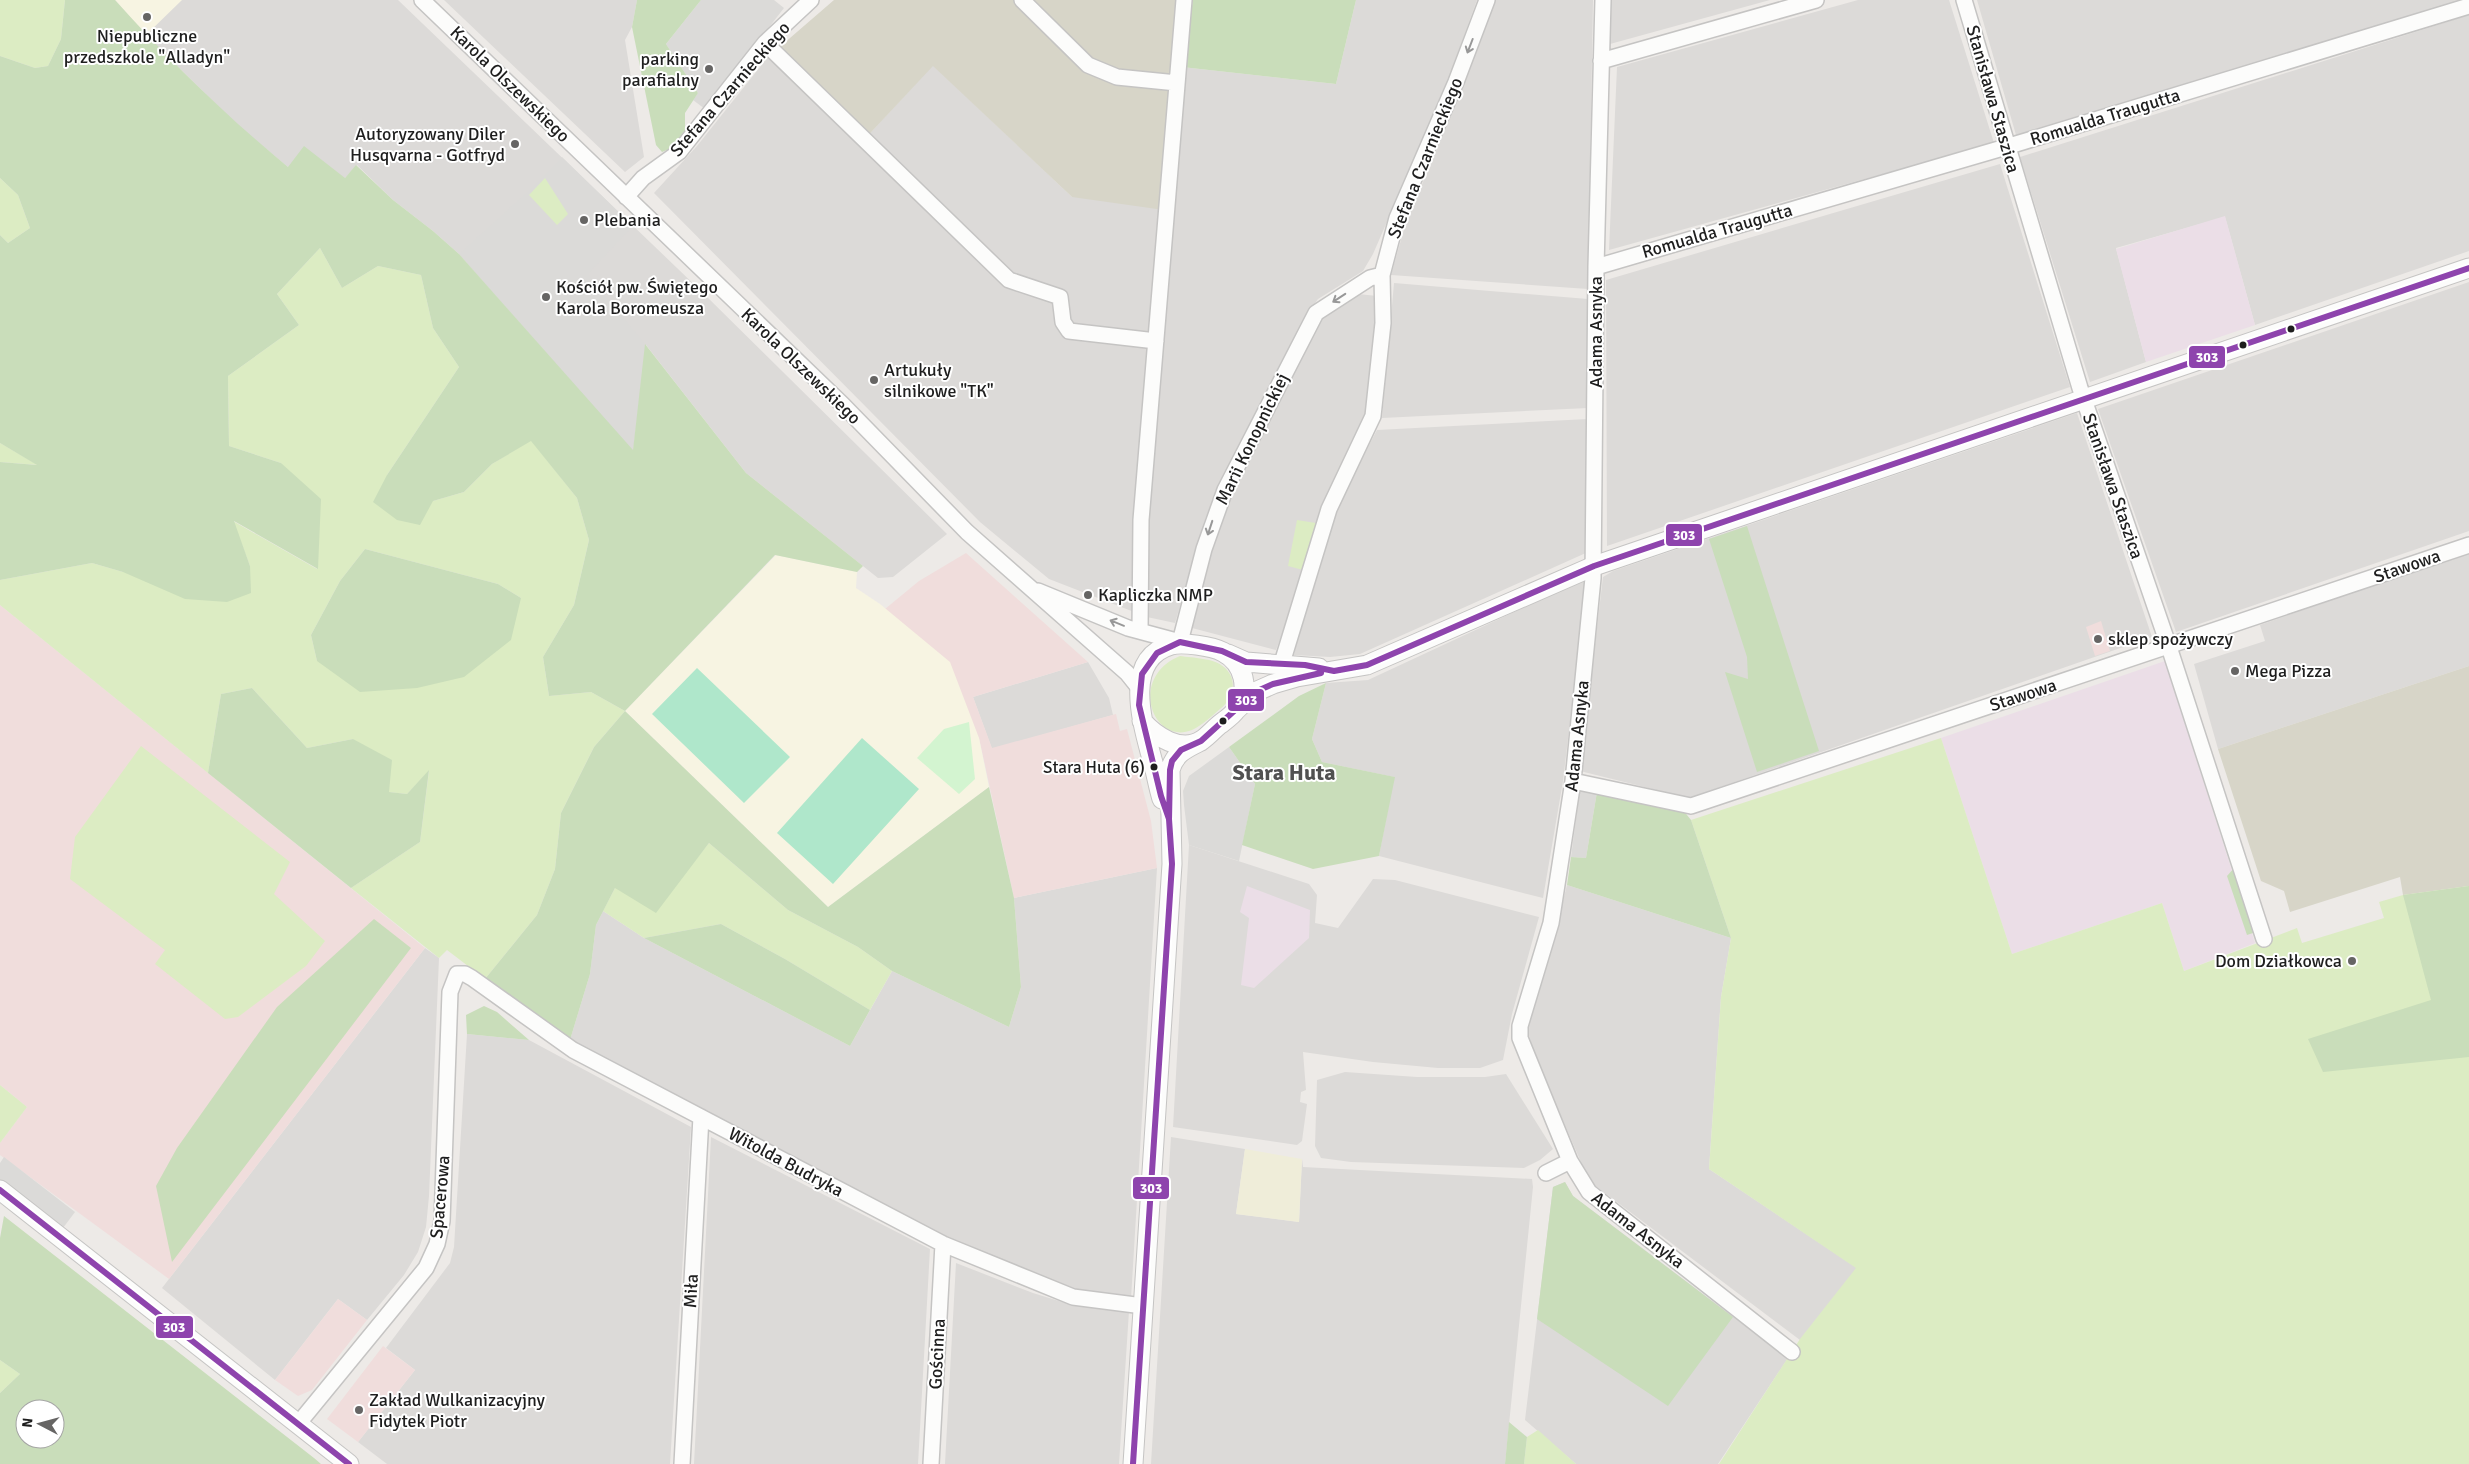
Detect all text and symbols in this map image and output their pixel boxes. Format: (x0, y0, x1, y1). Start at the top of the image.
marker: Niepubliczne przedszkole "Alladyn" (141, 11, 153, 23)
street label: Stefana Czarnieckiego (665, 17, 795, 161)
street label: Karola Olszewskiego (446, 21, 574, 147)
street label: Stanisława Staszica (1961, 23, 2025, 175)
place label: Niepubliczne przedszkole "Alladyn" (64, 25, 230, 68)
one-way arrow (1465, 38, 1474, 53)
place label: parking parafialny (622, 48, 700, 91)
marker: parking parafialny (703, 63, 715, 75)
street label: Stefana Czarnieckiego (1383, 74, 1467, 242)
street label: Romualda Traugutta (2027, 84, 2183, 150)
place label: Autoryzowany Diler Husqvarna - Gotfryd (350, 123, 505, 166)
marker: Autoryzowany Diler Husqvarna - Gotfryd (509, 138, 521, 150)
street label: Romualda Traugutta (1639, 199, 1795, 263)
place label: Plebania (594, 209, 661, 231)
marker: Plebania (578, 214, 590, 226)
place label: Kościół pw. Świętego Karola Boromeusza (556, 276, 718, 319)
street label: Adama Asnyka (1585, 276, 1607, 388)
marker: Kościół pw. Świętego Karola Boromeusza (540, 291, 552, 303)
one-way arrow (1332, 293, 1346, 303)
street label: Karola Olszewskiego (737, 303, 865, 429)
unlabelled marker (2286, 324, 2296, 334)
unlabelled marker (2238, 340, 2248, 350)
line badge: 303 (2188, 345, 2226, 369)
text: 303 (2196, 349, 2218, 366)
place label: Artukuły silnikowe "TK" (884, 359, 994, 402)
street label: Marii Konopnickiej (1211, 370, 1293, 508)
marker: Artukuły silnikowe "TK" (868, 374, 880, 386)
street label: Stanisława Staszica (2078, 410, 2148, 562)
one-way arrow (1205, 520, 1215, 536)
line badge: 303 (1665, 523, 1703, 547)
text: 303 (1673, 527, 1695, 544)
street label: Stawowa (2371, 544, 2443, 588)
place label: Kapliczka NMP (1098, 584, 1213, 606)
marker: Kapliczka NMP (1082, 589, 1094, 601)
one-way arrow (1110, 618, 1125, 627)
place label: sklep spożywczy (2108, 628, 2233, 650)
marker: sklep spożywczy (2092, 633, 2104, 645)
place label: Mega Pizza (2245, 660, 2331, 682)
marker: Mega Pizza (2229, 665, 2241, 677)
street label: Stawowa (1987, 674, 2059, 716)
street label: Adama Asnyka (1560, 679, 1594, 793)
line badge: 303 (1227, 688, 1265, 712)
text: 303 (1235, 692, 1257, 709)
unlabelled marker (1218, 716, 1228, 726)
place label: Stara Huta (6) (1043, 757, 1145, 778)
district label: Stara Huta (1232, 759, 1336, 786)
marker: Stara Huta (6) (1149, 762, 1159, 772)
place label: Dom Działkowca (2215, 950, 2342, 972)
marker: Dom Działkowca (2346, 955, 2358, 967)
street label: Witolda Budryka (725, 1122, 847, 1202)
street label: Spacerowa (425, 1154, 455, 1240)
line badge: 303 (1132, 1176, 1170, 1200)
text: 303 (1140, 1180, 1162, 1197)
street label: Adama Asnyka (1587, 1187, 1689, 1273)
street label: Miła (679, 1273, 703, 1309)
line badge: 303 (155, 1315, 194, 1339)
street label: Gościnna (924, 1318, 950, 1390)
text: 303 (163, 1319, 185, 1336)
place label: Zakład Wulkanizacyjny Fidytek Piotr (369, 1389, 546, 1432)
north arrow (15, 1399, 65, 1449)
marker: Zakład Wulkanizacyjny Fidytek Piotr (353, 1404, 365, 1416)
text: N (19, 1417, 37, 1428)

